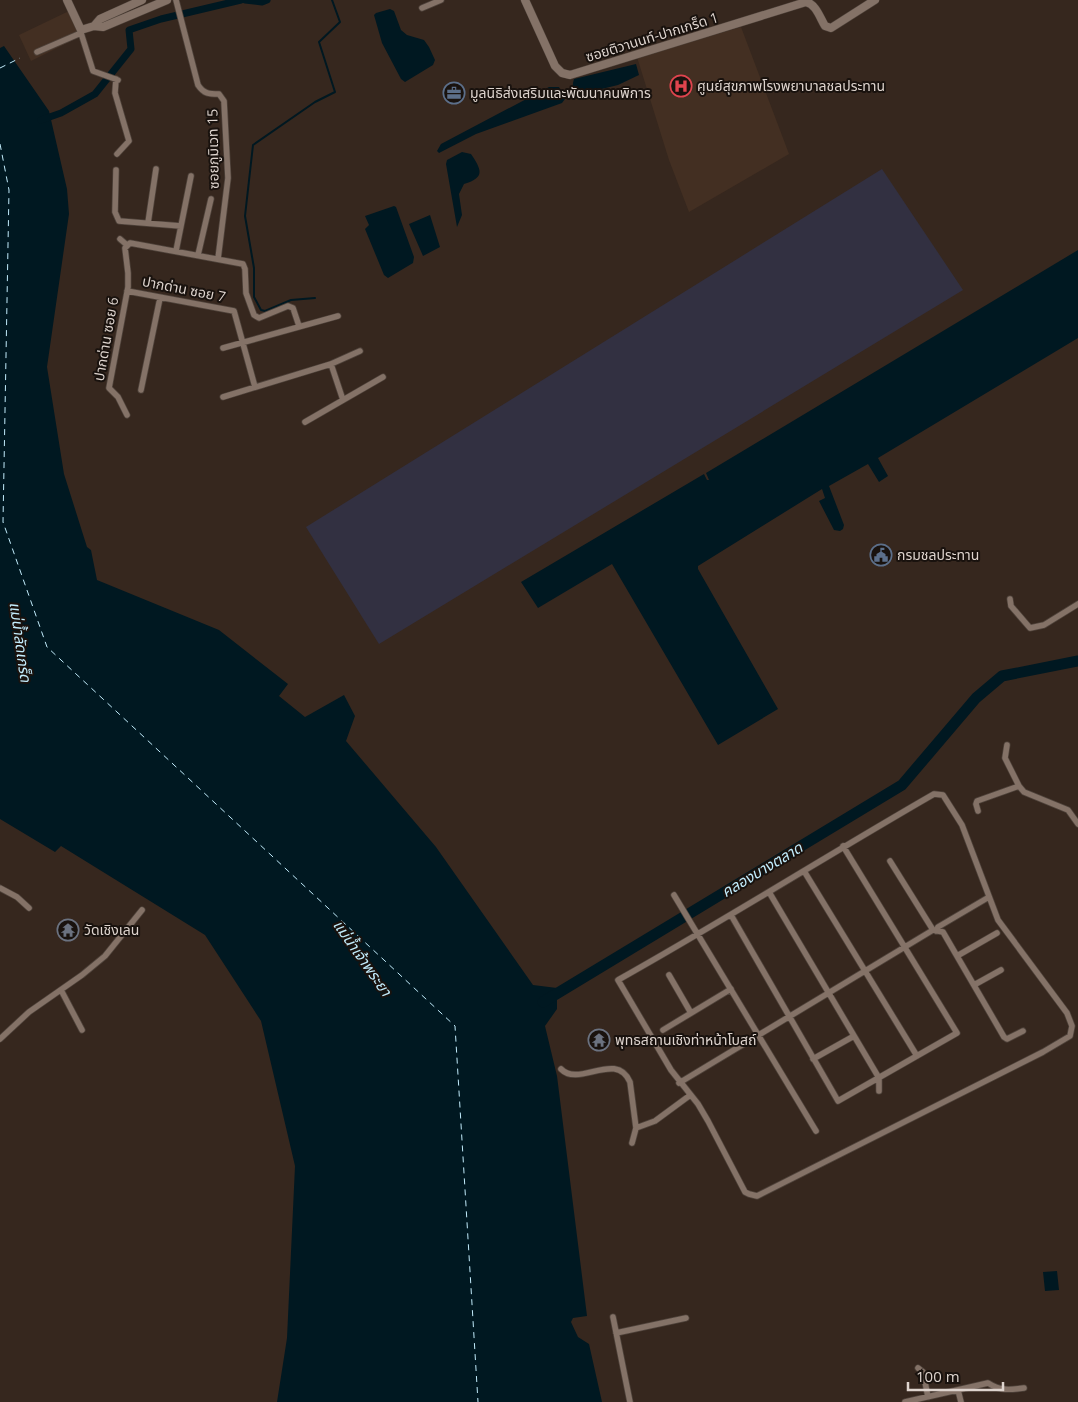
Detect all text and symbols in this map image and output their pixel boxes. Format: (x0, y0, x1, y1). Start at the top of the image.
street label: ซอยติวานนท์-ปากเกร็ด 1 (583, 7, 721, 66)
hospital icon: ศูนย์สุขภาพโรงพยาบาลชลประทาน (669, 74, 693, 98)
place label: ศูนย์สุขภาพโรงพยาบาลชลประทาน (697, 76, 885, 95)
office icon: มูลนิธิส่งเสริมและพัฒนาคนพิการ (442, 81, 466, 105)
place label: มูลนิธิส่งเสริมและพัฒนาคนพิการ (470, 83, 651, 102)
street label: ซอยภูมิเวท 15 (202, 109, 223, 189)
street label: ปากด่าน ซอย 7 (141, 271, 228, 306)
street label: ปากด่าน ซอย 6 (89, 295, 122, 382)
public building icon: กรมชลประทาน (869, 543, 893, 567)
place label: กรมชลประทาน (897, 545, 979, 564)
water label: แม่น้ำลัดเกร็ด (5, 600, 37, 684)
water label: คลองบางตลาด (717, 837, 806, 901)
water label: แม่น้ำเจ้าพระยา (329, 915, 397, 1000)
temple icon: วัดเชิงเลน (56, 918, 80, 942)
place label: วัดเชิงเลน (84, 920, 139, 939)
temple icon: พุทธสถานเชิงท่าหน้าโบสถ์ (587, 1028, 611, 1052)
place label: พุทธสถานเชิงท่าหน้าโบสถ์ (615, 1030, 757, 1049)
scale bar (908, 1360, 1003, 1392)
text: 100 m (916, 1366, 960, 1386)

